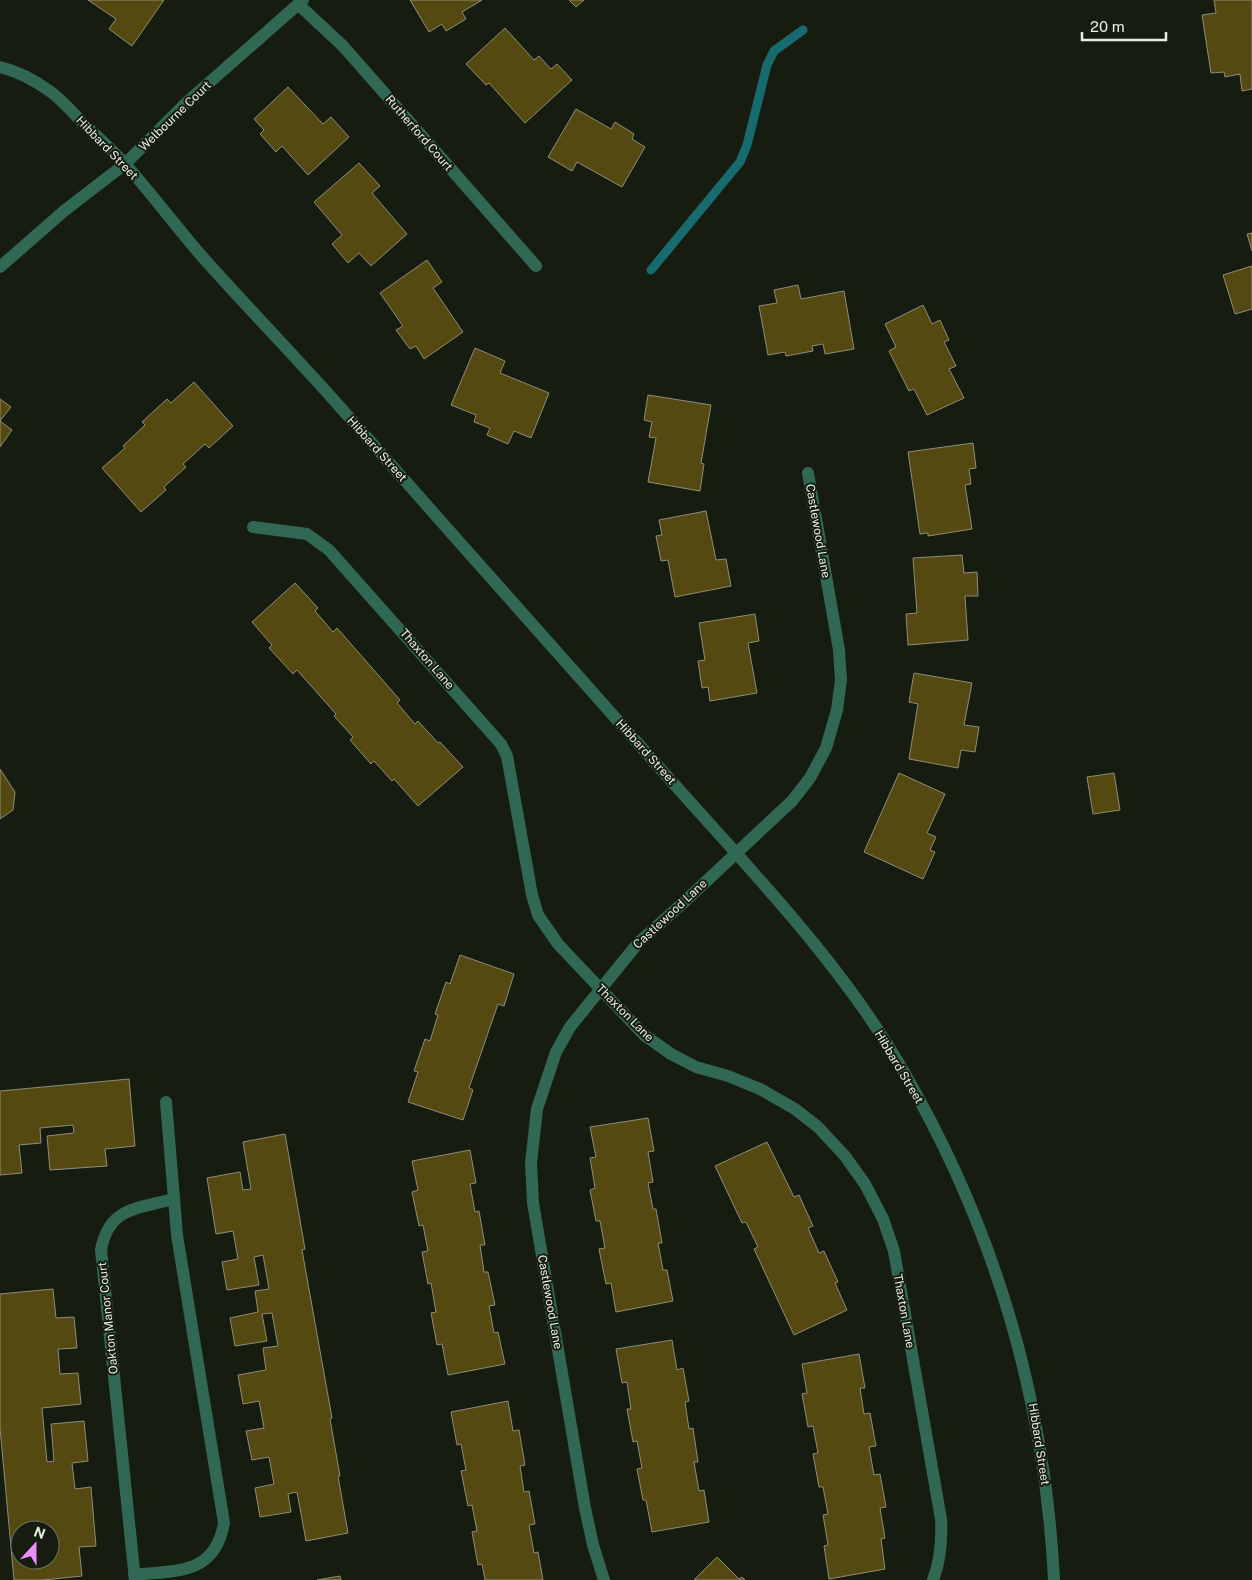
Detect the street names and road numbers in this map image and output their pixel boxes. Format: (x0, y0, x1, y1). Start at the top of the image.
street label: Welbourne Court (136, 78, 214, 154)
street label: Rutherford Court (382, 92, 456, 174)
street label: Hibbard Street (73, 113, 141, 183)
street label: Hibbard Street (344, 414, 410, 485)
street label: Castlewood Lane (803, 483, 833, 579)
street label: Thaxton Lane (397, 626, 457, 692)
street label: Hibbard Street (613, 717, 679, 788)
street label: Castlewood Lane (630, 876, 710, 952)
street label: Thaxton Lane (593, 981, 657, 1045)
street label: Hibbard Street (872, 1028, 926, 1106)
street label: Castlewood Lane (535, 1254, 565, 1350)
street label: Oakton Manor Court (95, 1261, 121, 1375)
street label: Thaxton Lane (891, 1273, 917, 1349)
street label: Hibbard Street (1026, 1402, 1052, 1486)

